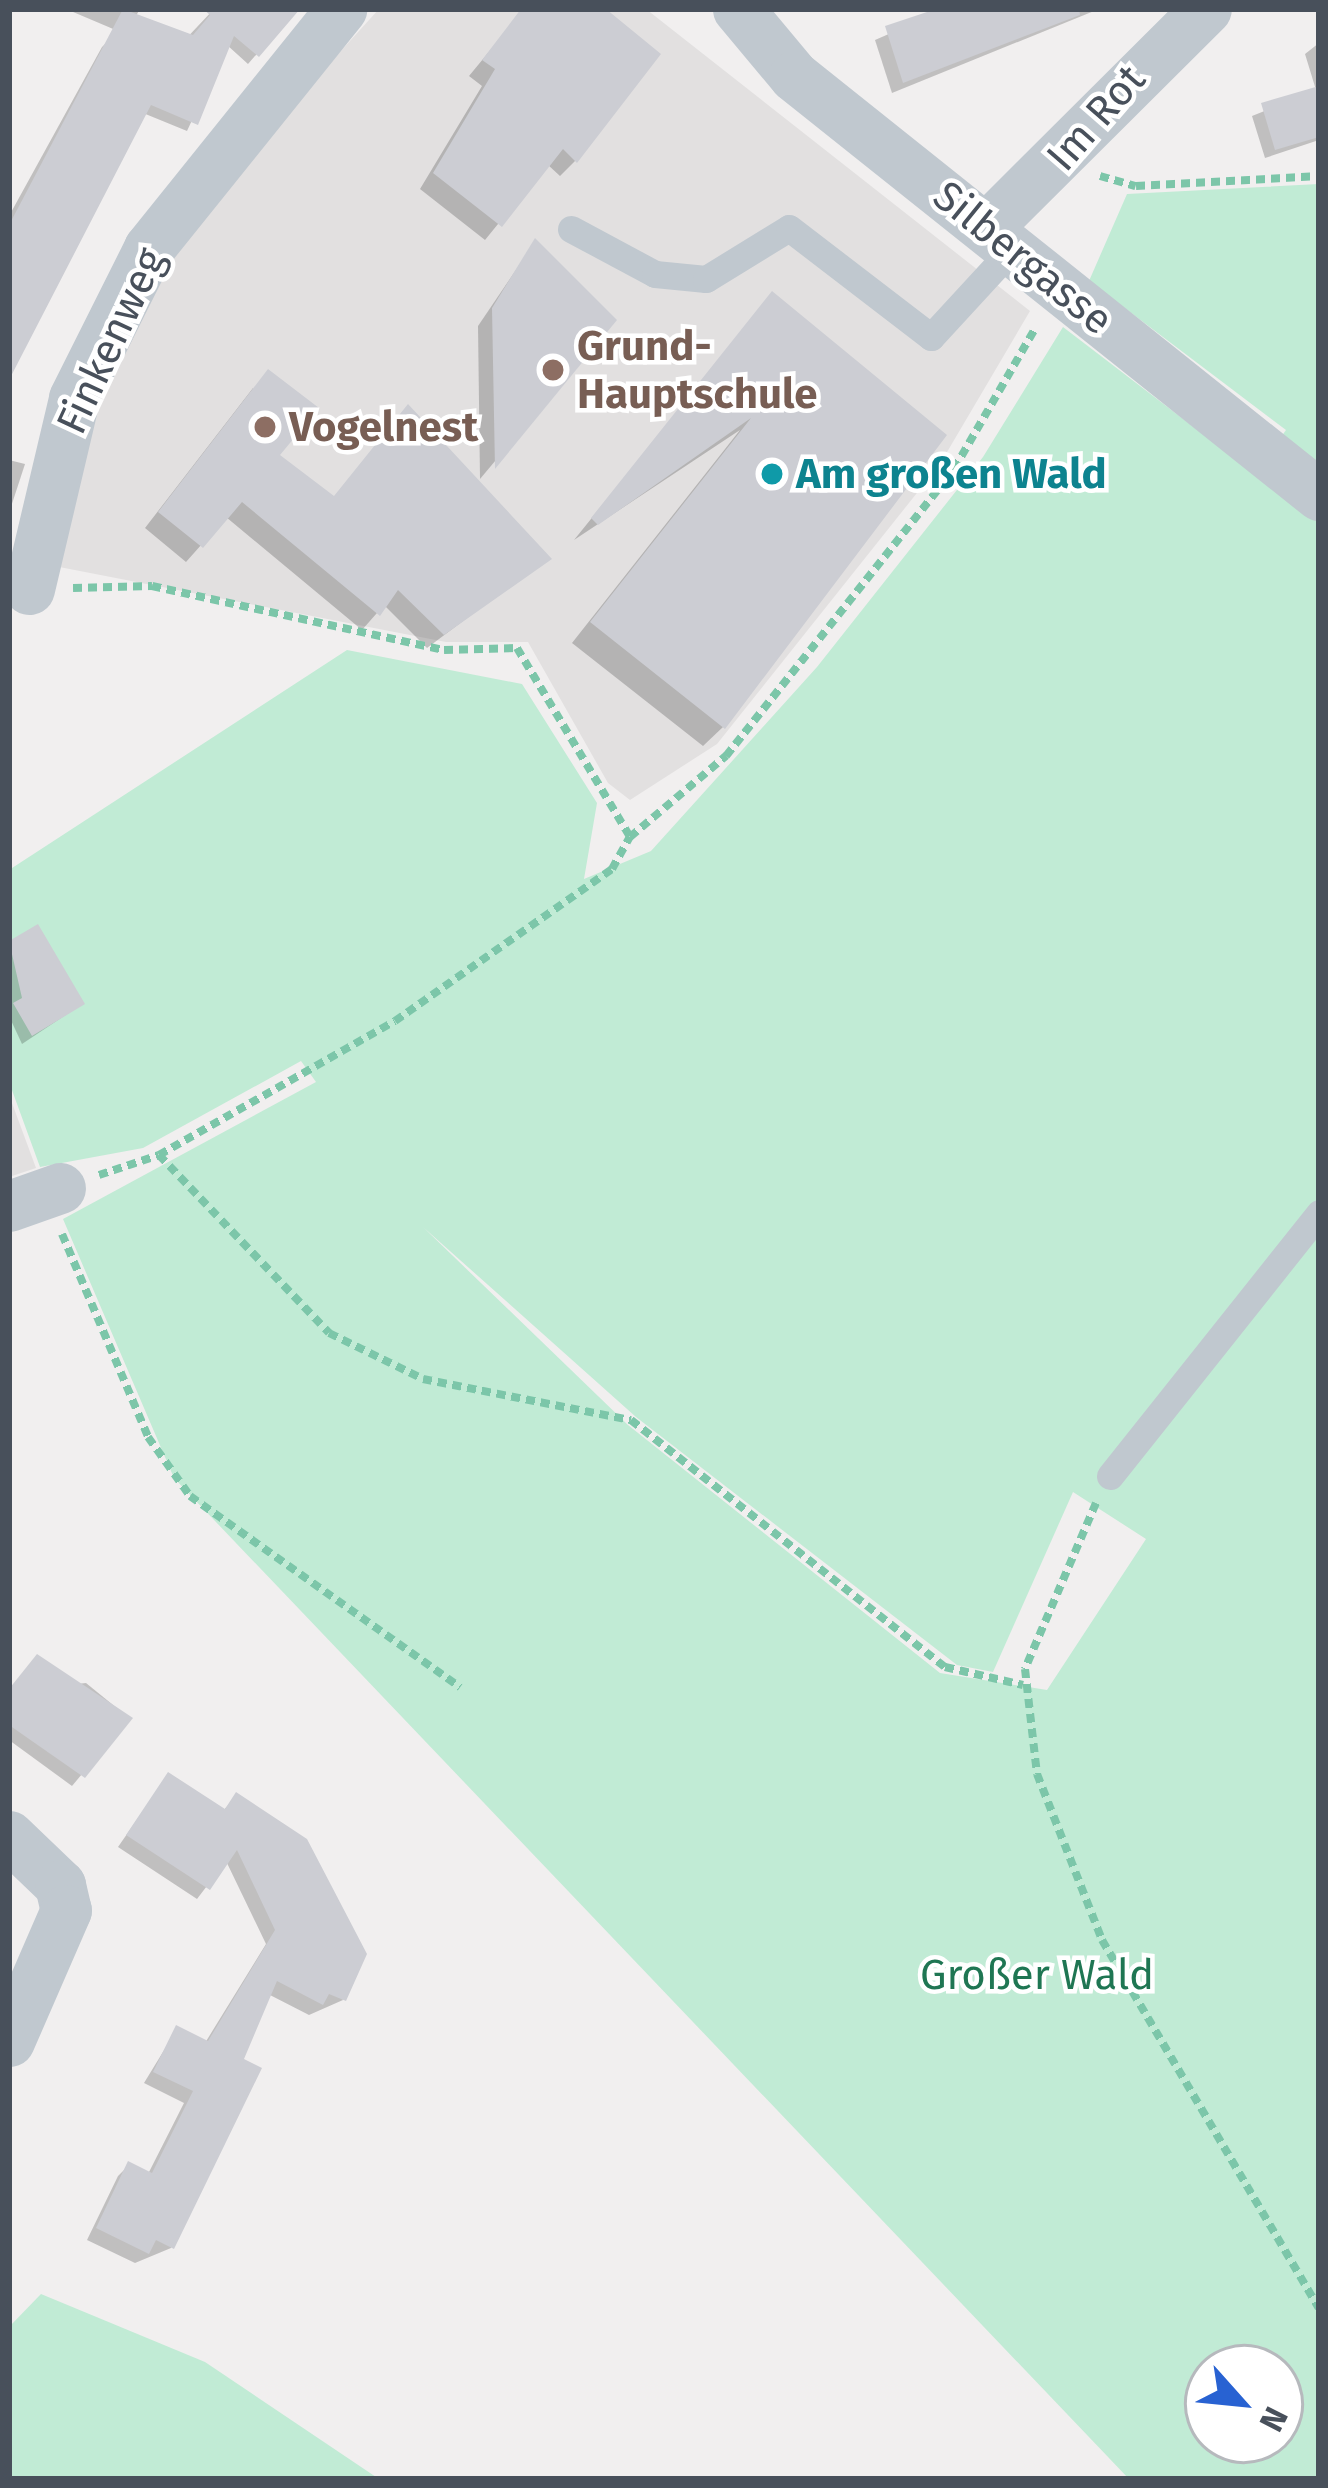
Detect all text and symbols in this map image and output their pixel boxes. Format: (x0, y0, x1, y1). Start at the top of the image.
street label: Im Rot (1036, 55, 1156, 181)
street label: Silbergasse (923, 171, 1123, 345)
street label: Finkenweg (46, 240, 176, 442)
place label: Grund- Hauptschule (577, 321, 817, 419)
marker: Grund- Hauptschule (540, 357, 566, 383)
place label: Vogelnest (289, 402, 478, 452)
marker: Vogelnest (252, 414, 278, 440)
place label: Am großen Wald (796, 449, 1107, 499)
marker: Am großen Wald (759, 461, 785, 487)
park label: Großer Wald (920, 1950, 1154, 2000)
north arrow (1184, 2344, 1304, 2464)
text: N (1251, 2400, 1296, 2438)

